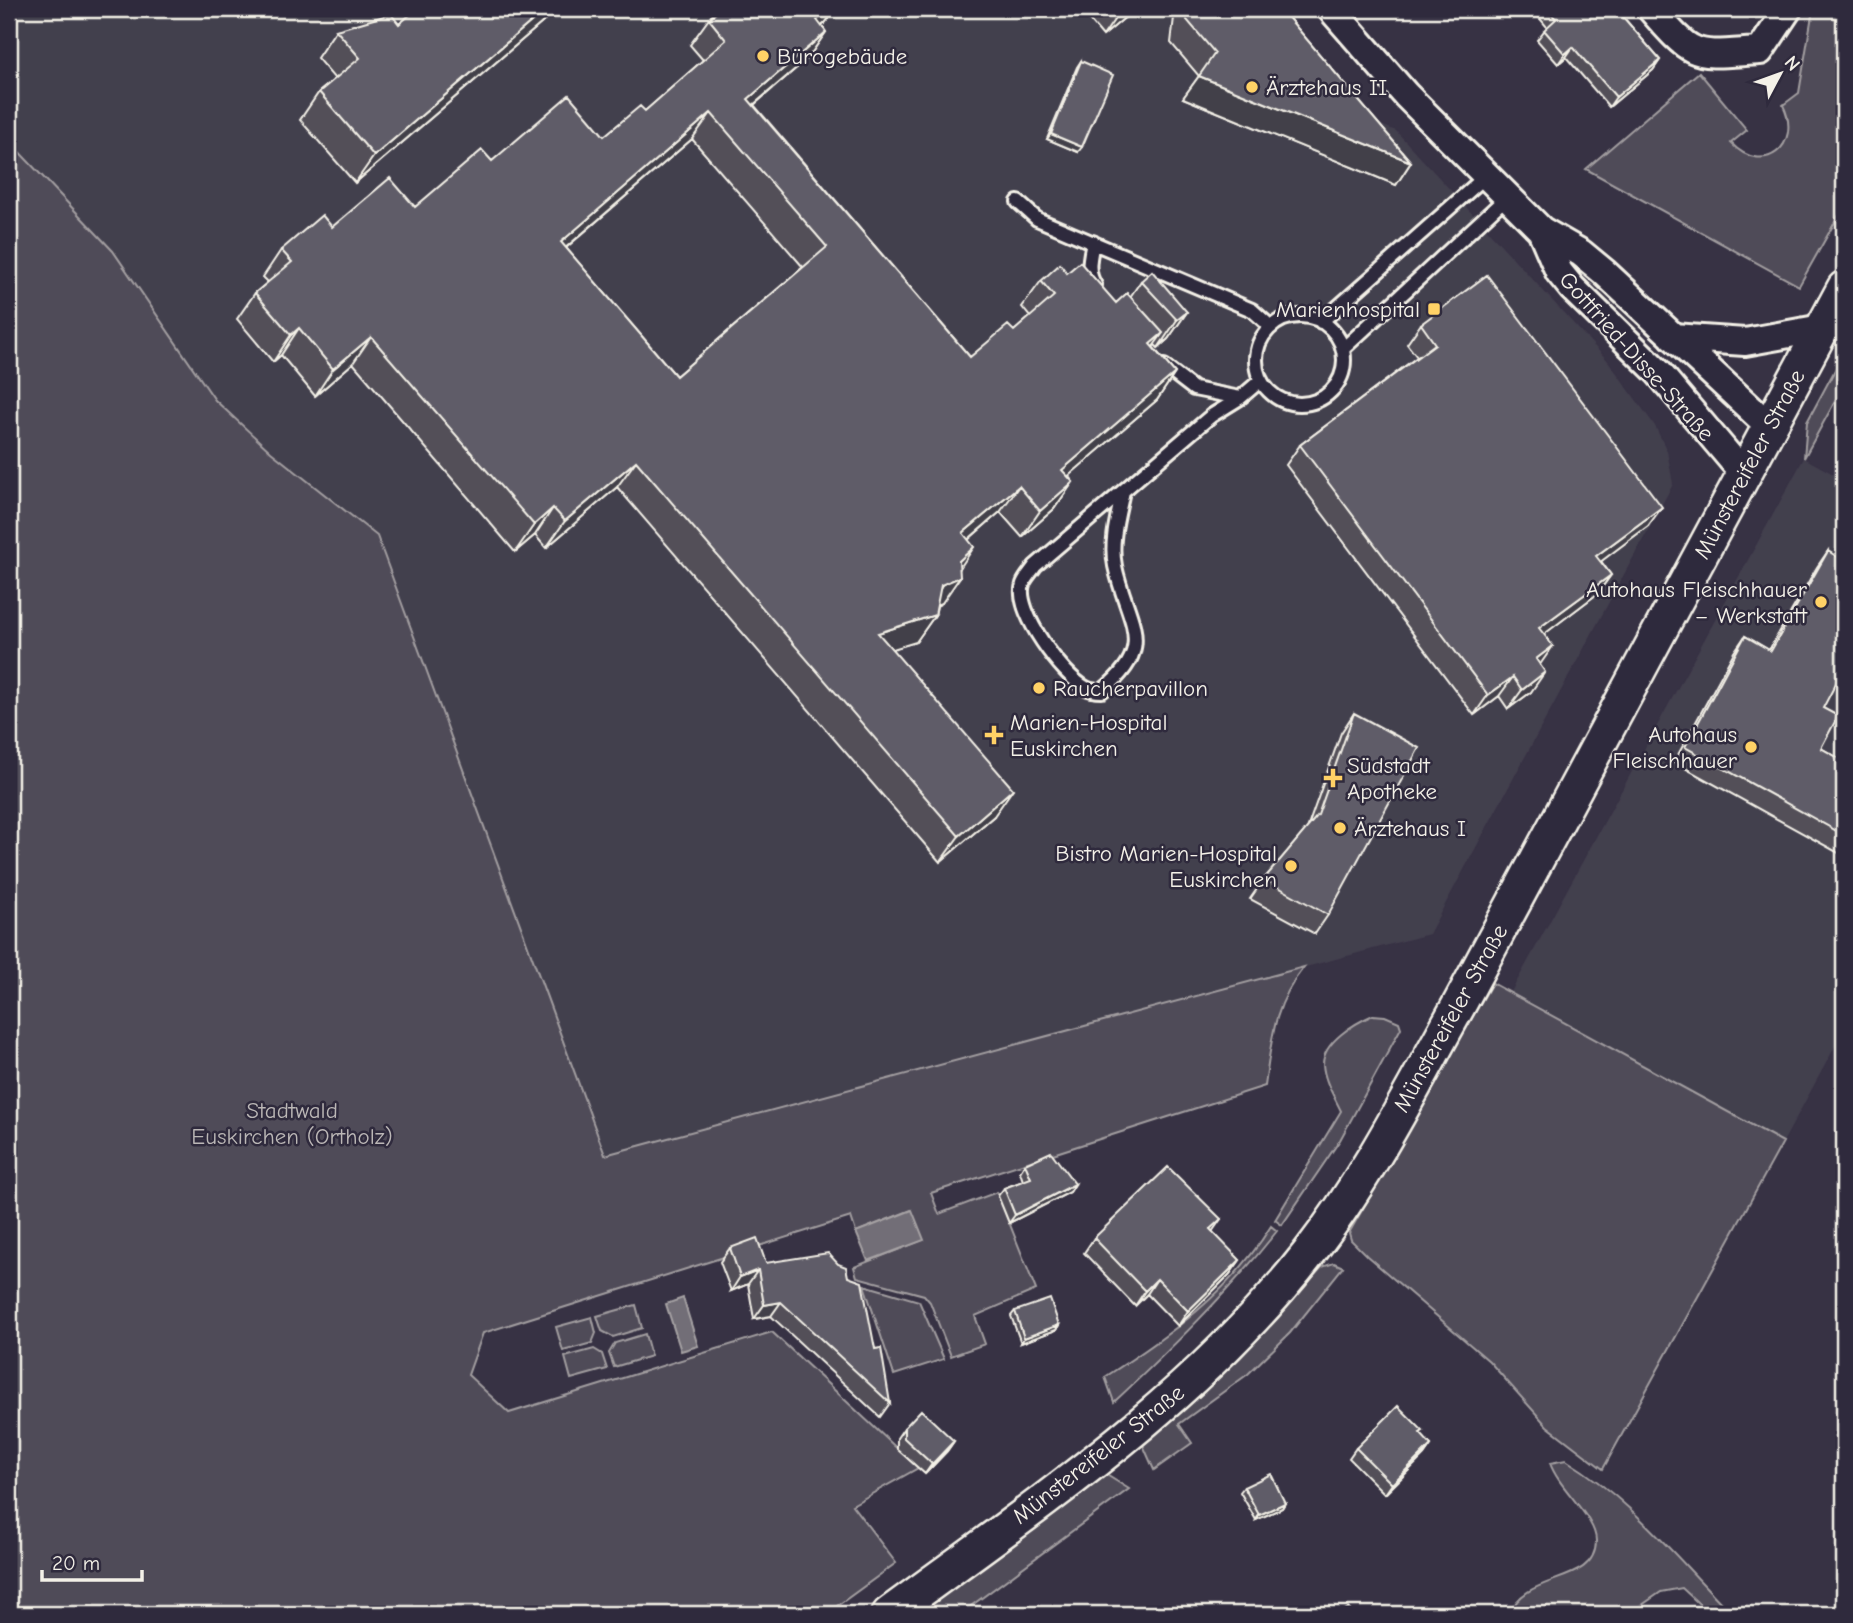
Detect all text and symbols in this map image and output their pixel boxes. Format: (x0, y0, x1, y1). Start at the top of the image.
north arrow (1744, 38, 1814, 108)
place label: Bürogebäude (777, 43, 907, 70)
marker: Bürogebäude (755, 48, 771, 64)
text: N (1780, 52, 1804, 75)
place label: Ärztehaus II (1266, 74, 1387, 101)
marker: Ärztehaus II (1244, 79, 1260, 95)
street label: Gottfried-Disse-Straße (1554, 266, 1720, 446)
place label: Marienhospital (1276, 296, 1420, 323)
marker: Marienhospital (1426, 301, 1442, 317)
street label: Münstereifeler Straße (1688, 365, 1811, 564)
place label: Autohaus Fleischhauer – Werkstatt (1586, 576, 1808, 629)
marker: Autohaus Fleischhauer – Werkstatt (1813, 594, 1829, 610)
place label: Raucherpavillon (1053, 675, 1208, 702)
marker: Raucherpavillon (1031, 680, 1047, 696)
place label: Marien-Hospital Euskirchen (1010, 709, 1167, 762)
place label: Autohaus Fleischhauer (1612, 721, 1738, 774)
marker: Marien-Hospital Euskirchen (984, 725, 1004, 745)
marker: Autohaus Fleischhauer (1743, 739, 1759, 755)
place label: Südstadt Apotheke (1347, 752, 1437, 805)
marker: Südstadt Apotheke (1325, 770, 1341, 786)
place label: Ärztehaus I (1354, 815, 1466, 842)
marker: Ärztehaus I (1332, 820, 1348, 836)
place label: Bistro Marien-Hospital Euskirchen (1055, 840, 1277, 893)
marker: Bistro Marien-Hospital Euskirchen (1283, 858, 1299, 874)
street label: Münstereifeler Straße (1388, 920, 1513, 1117)
park label: Stadtwald Euskirchen (Ortholz) (191, 1097, 393, 1150)
street label: Münstereifeler Straße (1007, 1379, 1190, 1530)
scale bar (42, 1539, 142, 1583)
text: 20 m (52, 1551, 100, 1575)

